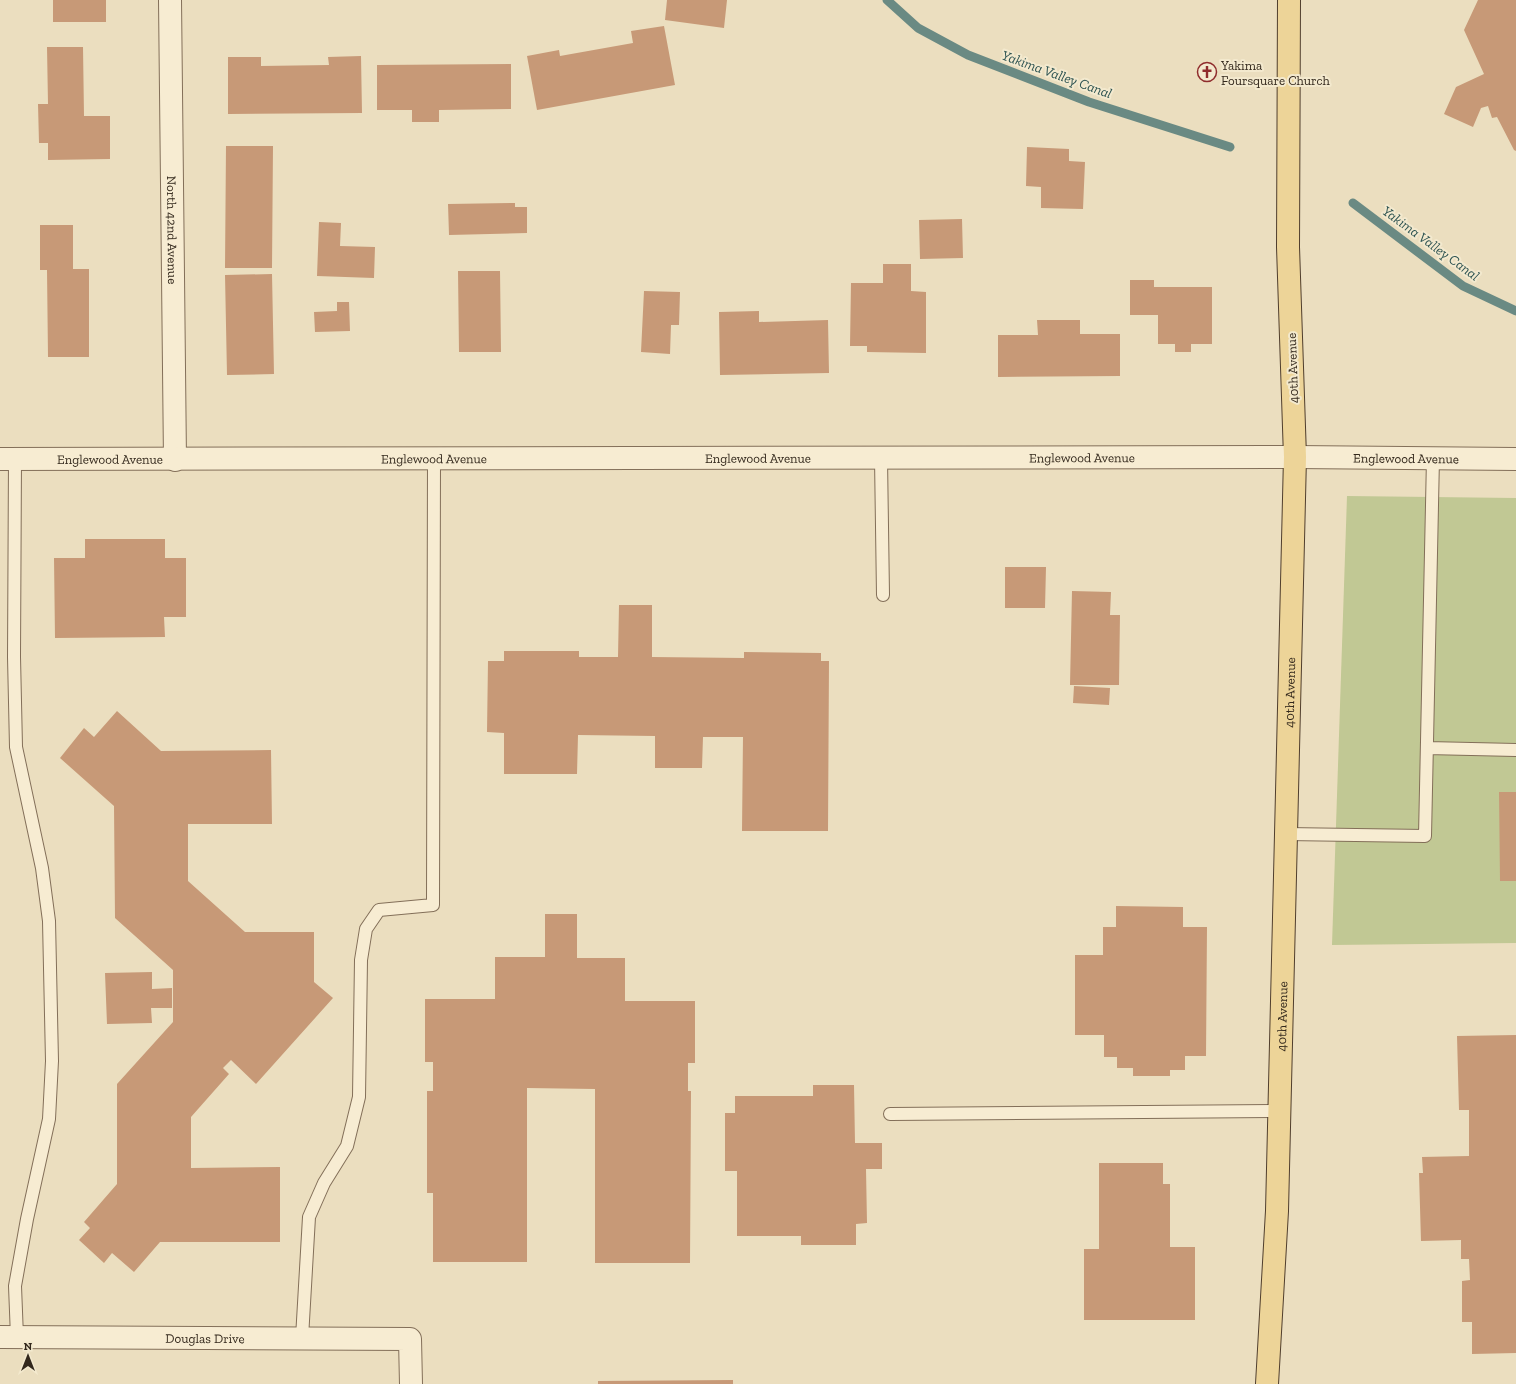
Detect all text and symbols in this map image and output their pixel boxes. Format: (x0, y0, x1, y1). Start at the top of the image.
water label: Yakima Valley Canal (999, 47, 1114, 102)
place label: Yakima Foursquare Church (1220, 58, 1331, 88)
church icon: Yakima Foursquare Church (1196, 61, 1218, 83)
street label: North 42nd Avenue (164, 176, 180, 284)
water label: Yakima Valley Canal (1379, 202, 1483, 284)
street label: 40th Avenue (1284, 333, 1301, 403)
street label: Englewood Avenue (1029, 450, 1135, 465)
street label: Englewood Avenue (381, 451, 487, 466)
street label: Englewood Avenue (705, 451, 811, 466)
street label: Englewood Avenue (1353, 451, 1459, 466)
street label: Englewood Avenue (57, 452, 163, 467)
street label: 40th Avenue (1282, 657, 1298, 728)
street label: 40th Avenue (1274, 981, 1290, 1052)
street label: Douglas Drive (165, 1331, 245, 1346)
north arrow (8, 1336, 48, 1376)
text: N (24, 1340, 33, 1353)

